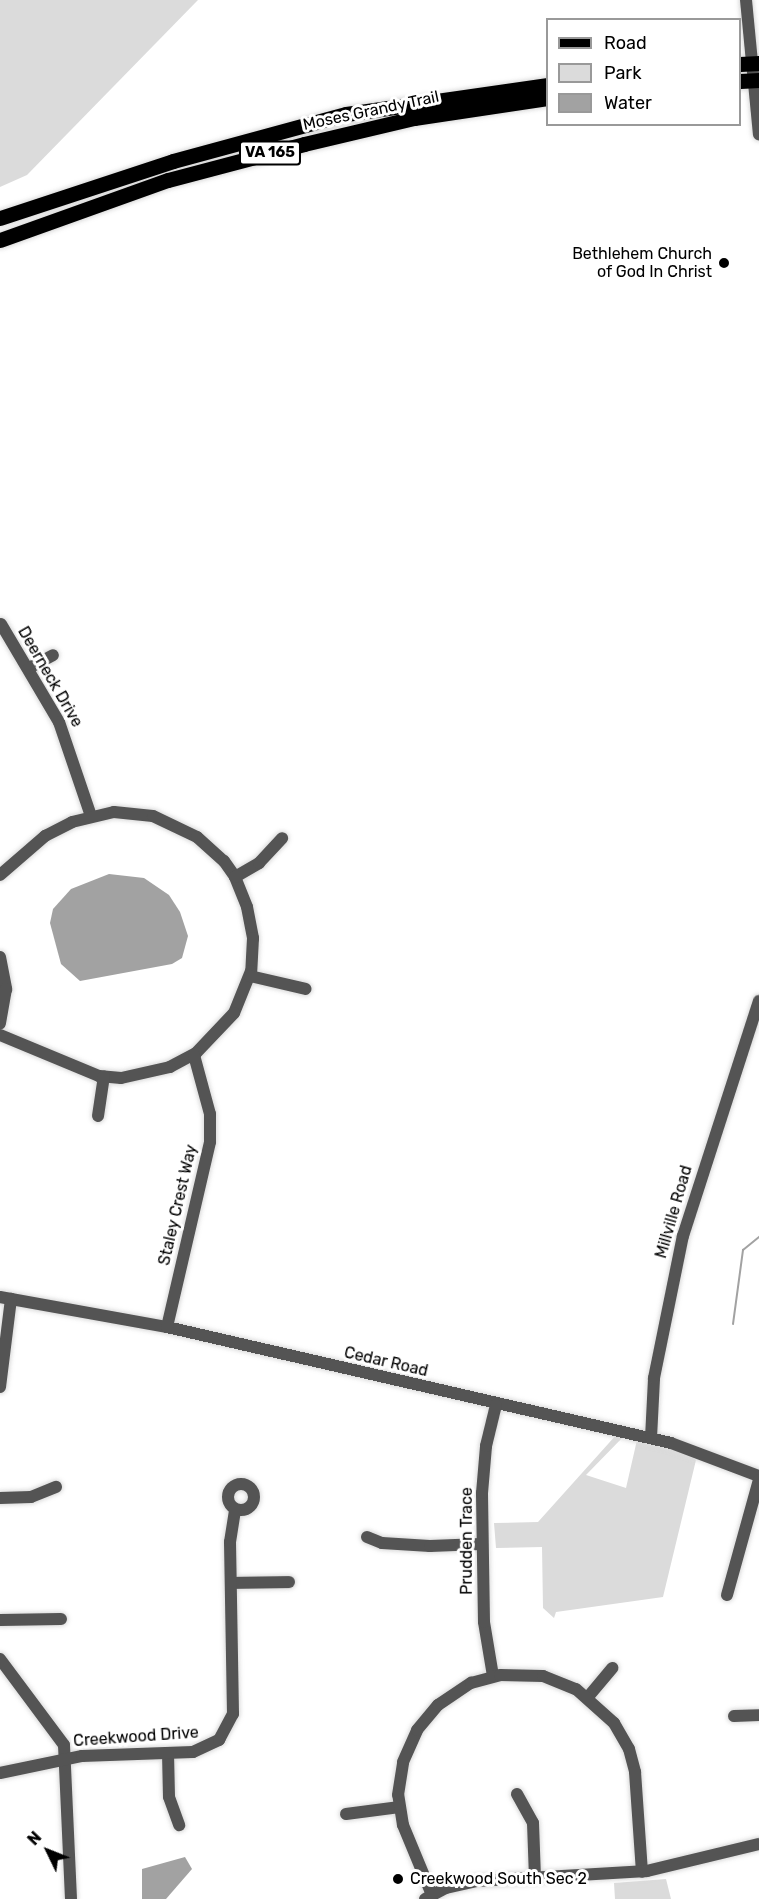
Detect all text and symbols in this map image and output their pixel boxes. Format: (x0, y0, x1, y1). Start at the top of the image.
legend (546, 18, 741, 126)
text: Road (604, 32, 647, 54)
text: Park (604, 62, 641, 84)
street label: Moses Grandy Trail (301, 87, 441, 135)
text: Water (604, 92, 652, 114)
road number: VA 165 (238, 141, 302, 165)
place label: Bethlehem Church of God In Christ (572, 244, 712, 282)
marker: Bethlehem Church of God In Christ (717, 256, 731, 270)
street label: Deerneck Drive (13, 623, 87, 731)
street label: Staley Crest Way (155, 1142, 201, 1268)
street label: Millville Road (652, 1163, 696, 1261)
street label: Cedar Road (342, 1343, 430, 1381)
street label: Prudden Trace (457, 1487, 477, 1595)
street label: Creekwood Drive (73, 1723, 199, 1751)
north arrow (18, 1821, 78, 1881)
text: N (24, 1828, 45, 1849)
place label: Creekwood South Sec 2 (410, 1869, 587, 1889)
marker: Creekwood South Sec 2 (391, 1872, 405, 1886)

